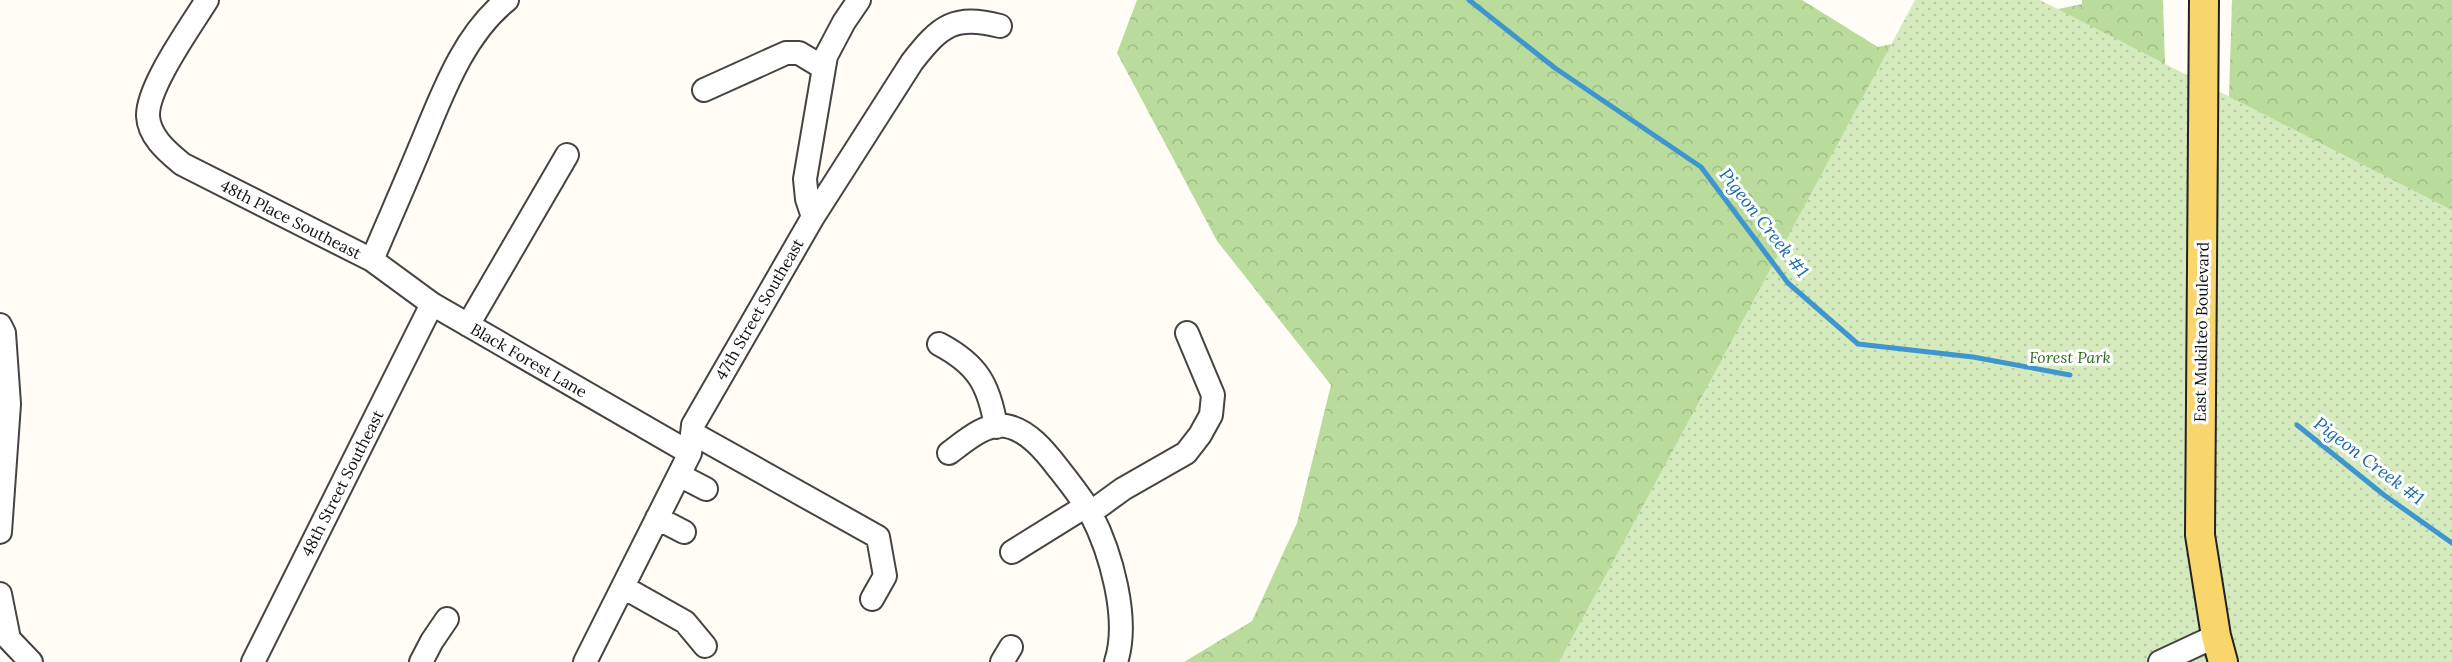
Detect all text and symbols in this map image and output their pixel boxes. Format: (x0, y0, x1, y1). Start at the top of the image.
water label: Pigeon Creek #1 (1715, 164, 1814, 282)
street label: 48th Place Southeast (217, 175, 365, 264)
street label: 47th Street Southeast (710, 234, 808, 383)
street label: East Mukilteo Boulevard (2189, 241, 2213, 422)
street label: Black Forest Lane (467, 319, 591, 402)
park label: Forest Park (2029, 347, 2111, 367)
street label: 48th Street Southeast (296, 406, 388, 559)
water label: Pigeon Creek #1 (2310, 412, 2429, 510)

